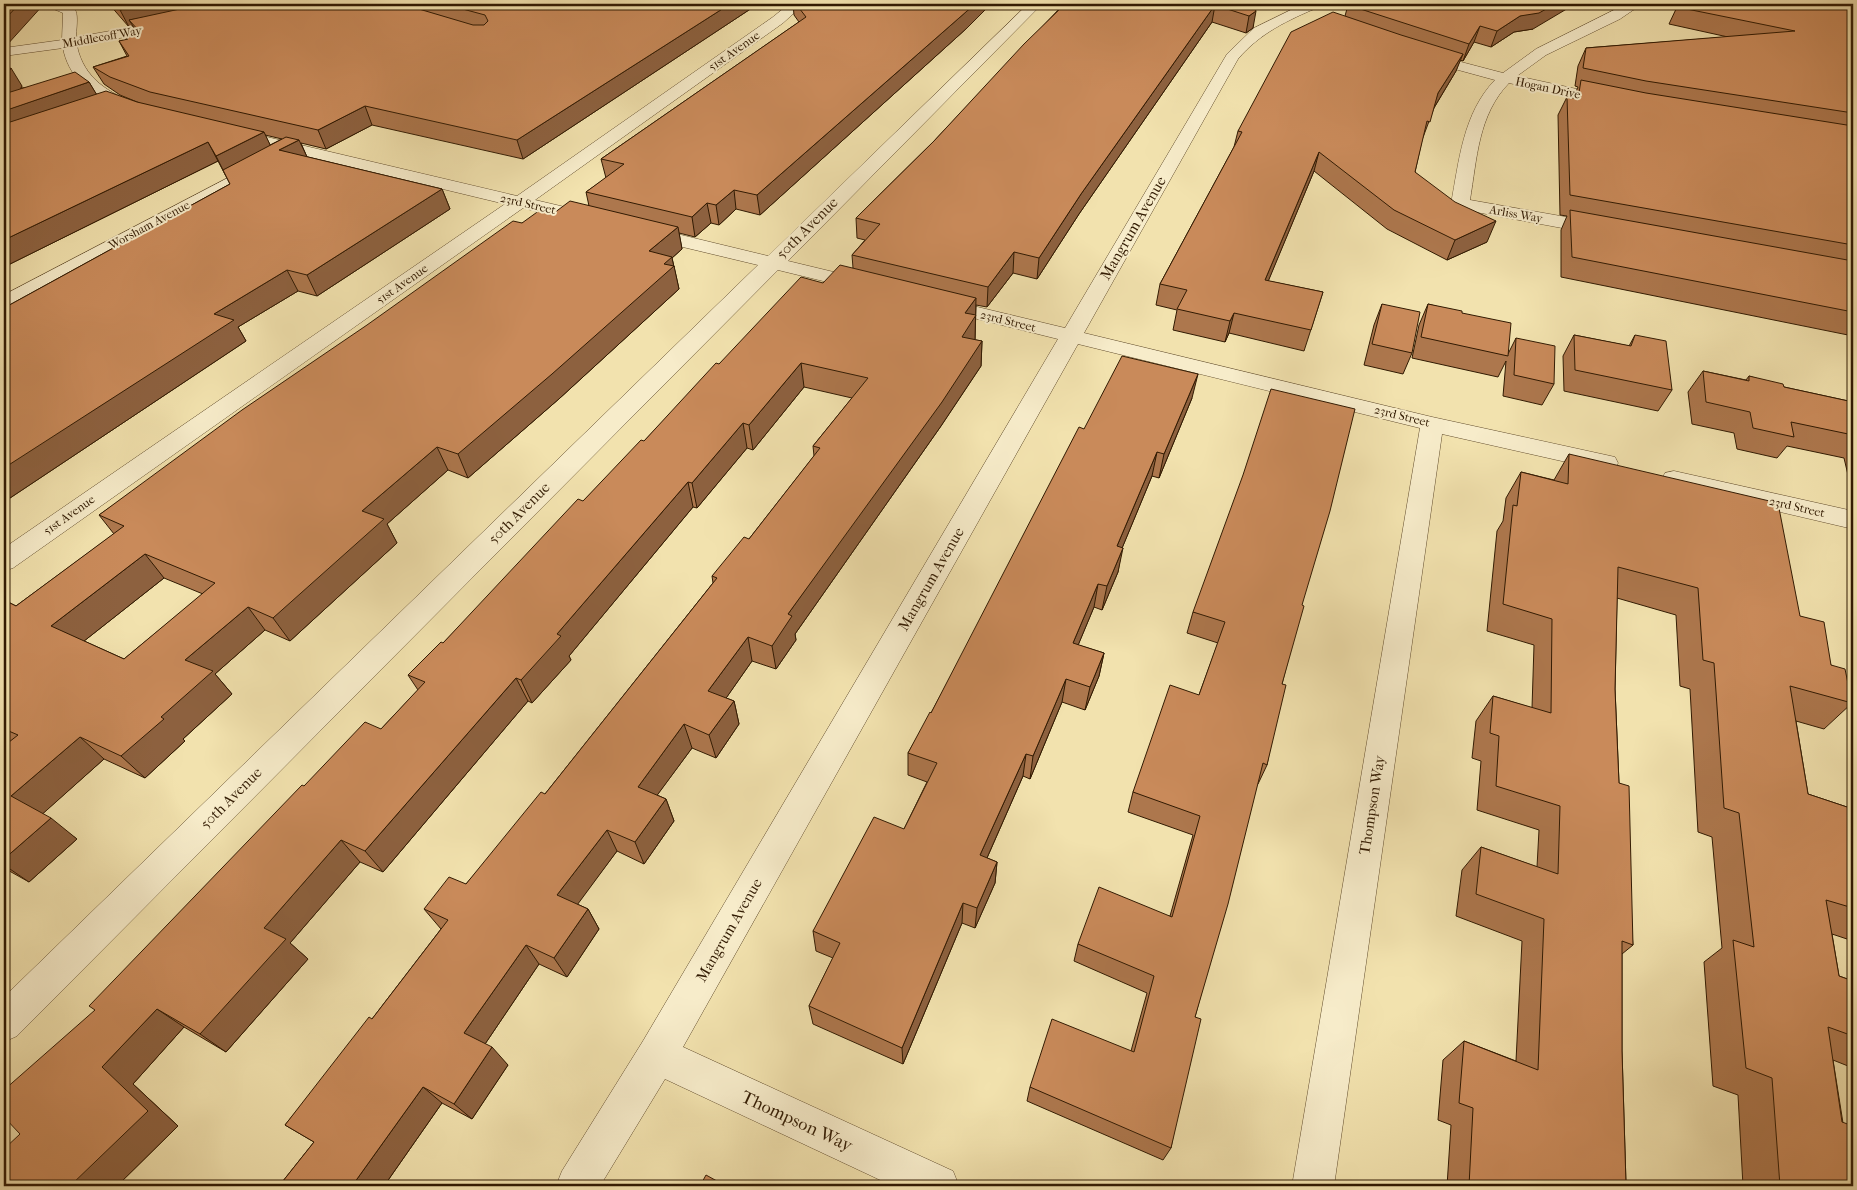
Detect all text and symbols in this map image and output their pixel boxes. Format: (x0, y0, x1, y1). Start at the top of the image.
street label: Middlecoff Way (61, 23, 143, 51)
street label: 51st Avenue (706, 28, 762, 74)
street label: Hogan Drive (1514, 74, 1582, 102)
street label: Mangrum Avenue (1096, 173, 1170, 283)
street label: 23rd Street (499, 191, 558, 217)
street label: 50th Avenue (772, 193, 842, 263)
street label: Worsham Avenue (105, 198, 192, 253)
street label: Arliss Way (1487, 202, 1544, 226)
street label: 51st Avenue (374, 261, 430, 307)
street label: 23rd Street (979, 307, 1038, 335)
street label: 23rd Street (1373, 402, 1432, 430)
street label: 50th Avenue (484, 478, 554, 548)
street label: 51st Avenue (41, 492, 97, 538)
street label: 23rd Street (1768, 494, 1827, 520)
street label: Mangrum Avenue (894, 524, 968, 634)
street label: Thompson Way (1355, 753, 1389, 856)
street label: 50th Avenue (196, 763, 266, 833)
street label: Mangrum Avenue (692, 875, 766, 985)
street label: Thompson Way (738, 1087, 857, 1157)

